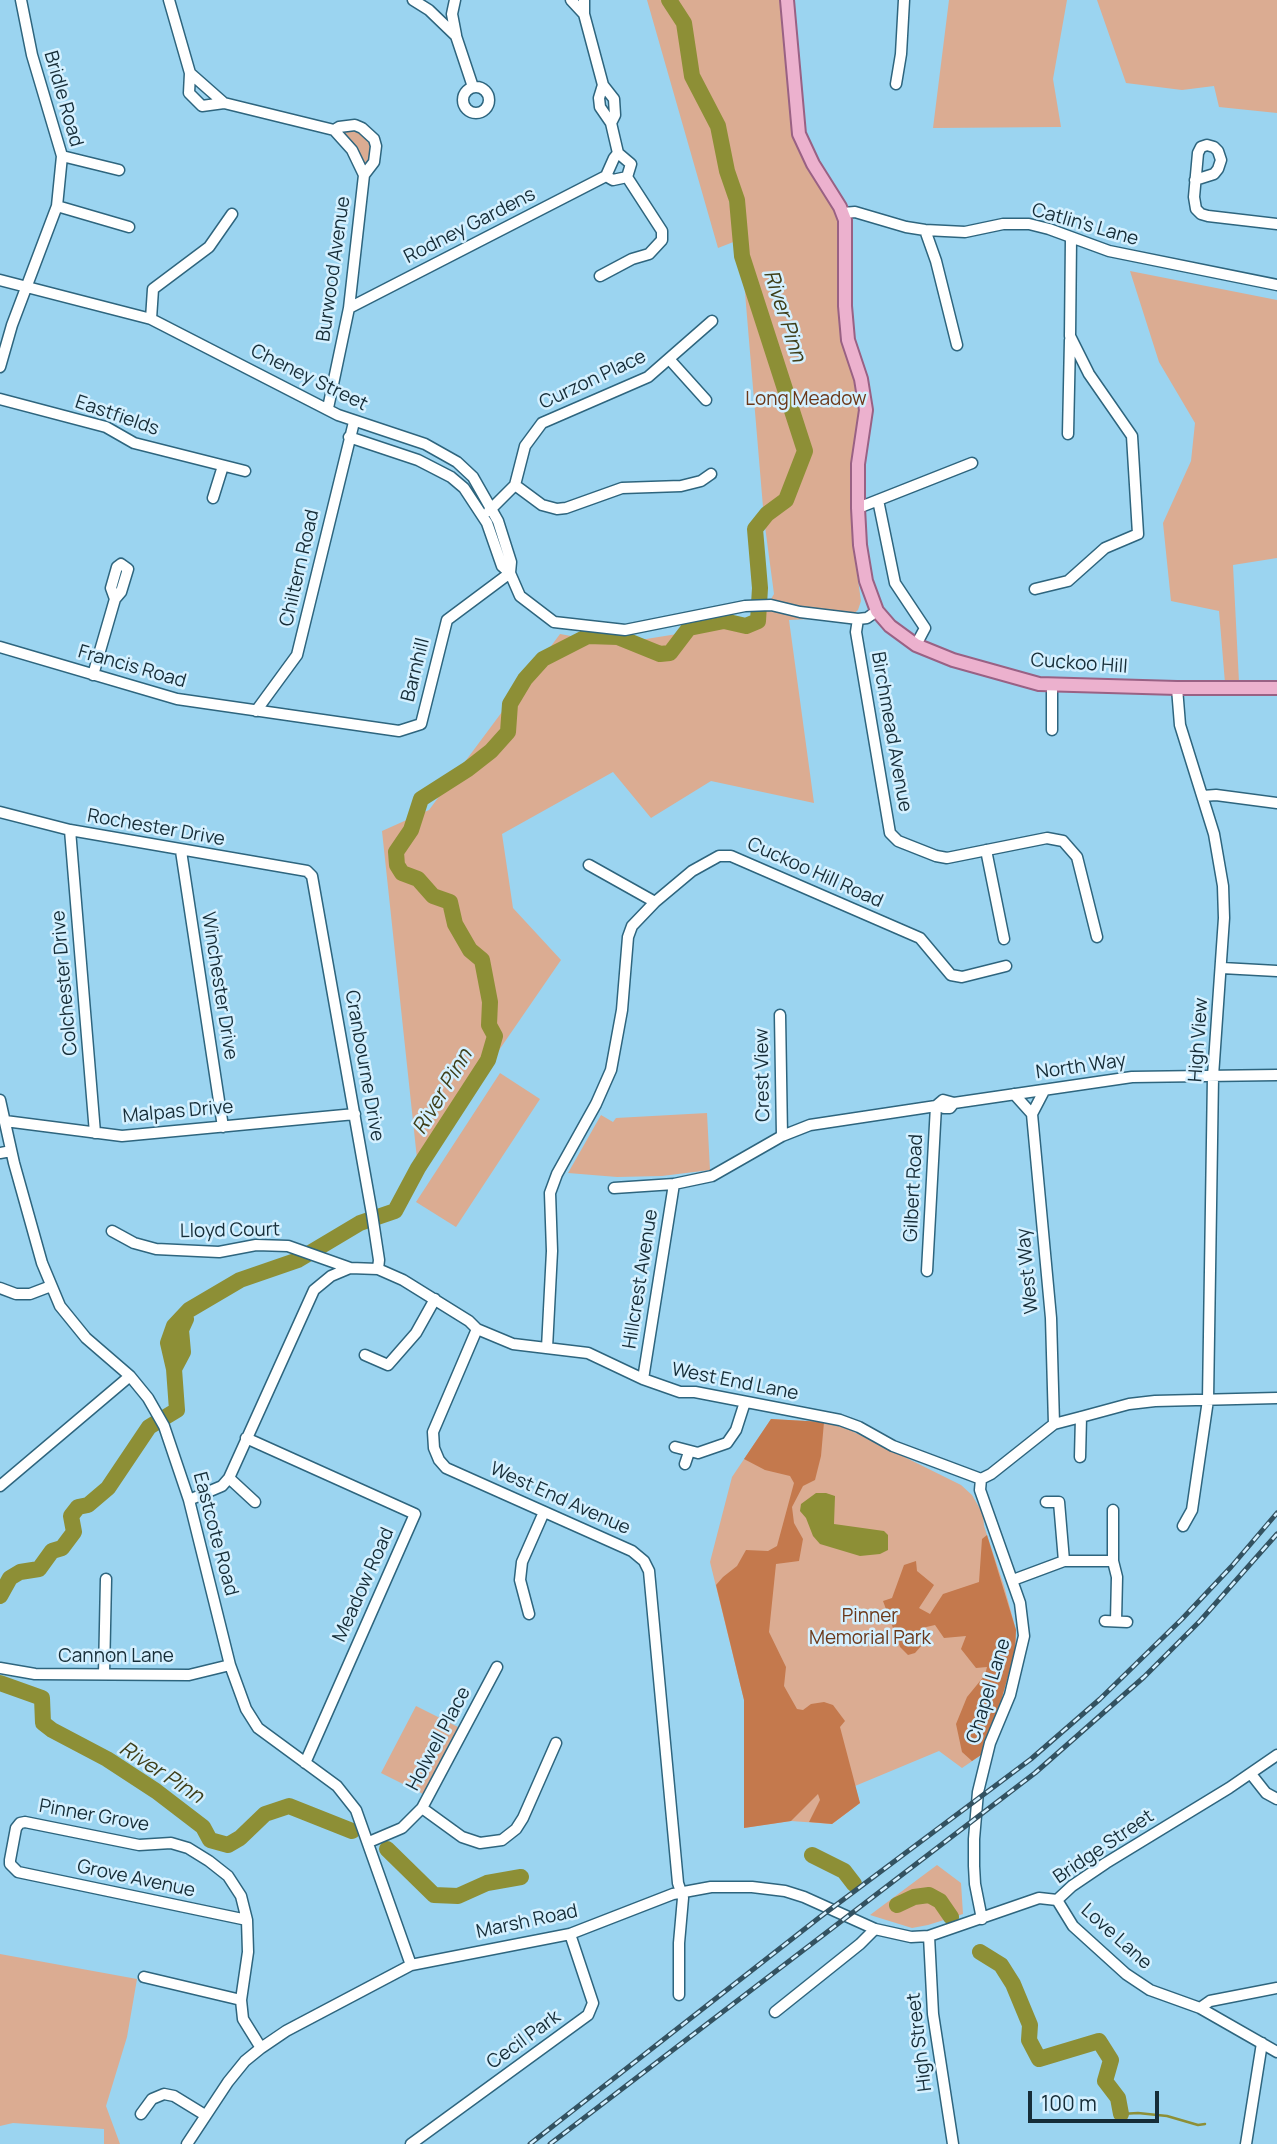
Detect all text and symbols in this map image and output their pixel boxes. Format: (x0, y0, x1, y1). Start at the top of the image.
street label: Bridle Road (38, 48, 88, 150)
street label: Rodney Gardens (401, 183, 539, 269)
street label: Burwood Avenue (313, 195, 355, 343)
street label: Catlin's Lane (1029, 199, 1141, 251)
water label: River Pinn (757, 267, 811, 365)
street label: Cheney Street (247, 340, 371, 416)
street label: Curzon Place (536, 345, 650, 415)
park label: Long Meadow (745, 389, 867, 411)
street label: Eastfields (72, 391, 162, 441)
street label: Chiltern Road (276, 507, 324, 629)
street label: Barnhill (397, 636, 435, 704)
street label: Francis Road (75, 641, 189, 693)
street label: Cuckoo Hill (1030, 649, 1128, 679)
street label: Birchmead Avenue (866, 650, 916, 814)
street label: Rochester Drive (85, 805, 227, 851)
street label: Cuckoo Hill Road (744, 833, 886, 913)
street label: Colchester Drive (47, 910, 83, 1056)
street label: Winchester Drive (196, 910, 242, 1062)
street label: Cranbourne Drive (339, 989, 389, 1143)
street label: High View (1185, 997, 1213, 1083)
street label: Crest View (751, 1028, 775, 1122)
water label: River Pinn (408, 1045, 478, 1139)
street label: North Way (1034, 1049, 1128, 1085)
street label: Malpas Drive (122, 1096, 234, 1128)
street label: Gilbert Road (900, 1134, 928, 1242)
street label: Hillcrest Avenue (619, 1208, 663, 1350)
street label: Lloyd Court (180, 1219, 280, 1243)
street label: West Way (1012, 1227, 1044, 1315)
street label: West End Lane (670, 1359, 800, 1405)
street label: West End Avenue (486, 1458, 634, 1540)
street label: Eastcote Road (188, 1470, 242, 1598)
street label: Meadow Road (329, 1524, 399, 1646)
park label: Pinner Memorial Park (809, 1606, 931, 1650)
street label: Chapel Lane (962, 1636, 1016, 1746)
street label: Cannon Lane (58, 1646, 174, 1668)
street label: Holwell Place (402, 1683, 476, 1795)
water label: River Pinn (114, 1737, 208, 1809)
street label: Pinner Grove (37, 1795, 151, 1837)
street label: Bridge Street (1049, 1805, 1159, 1889)
street label: Grove Avenue (75, 1855, 197, 1903)
street label: Love Lane (1076, 1899, 1156, 1975)
street label: Marsh Road (474, 1900, 580, 1944)
street label: High Street (903, 1991, 937, 2093)
street label: Cecil Park (483, 2006, 565, 2074)
scale bar (1032, 2078, 1163, 2122)
text: 100 m (1041, 2089, 1097, 2117)

